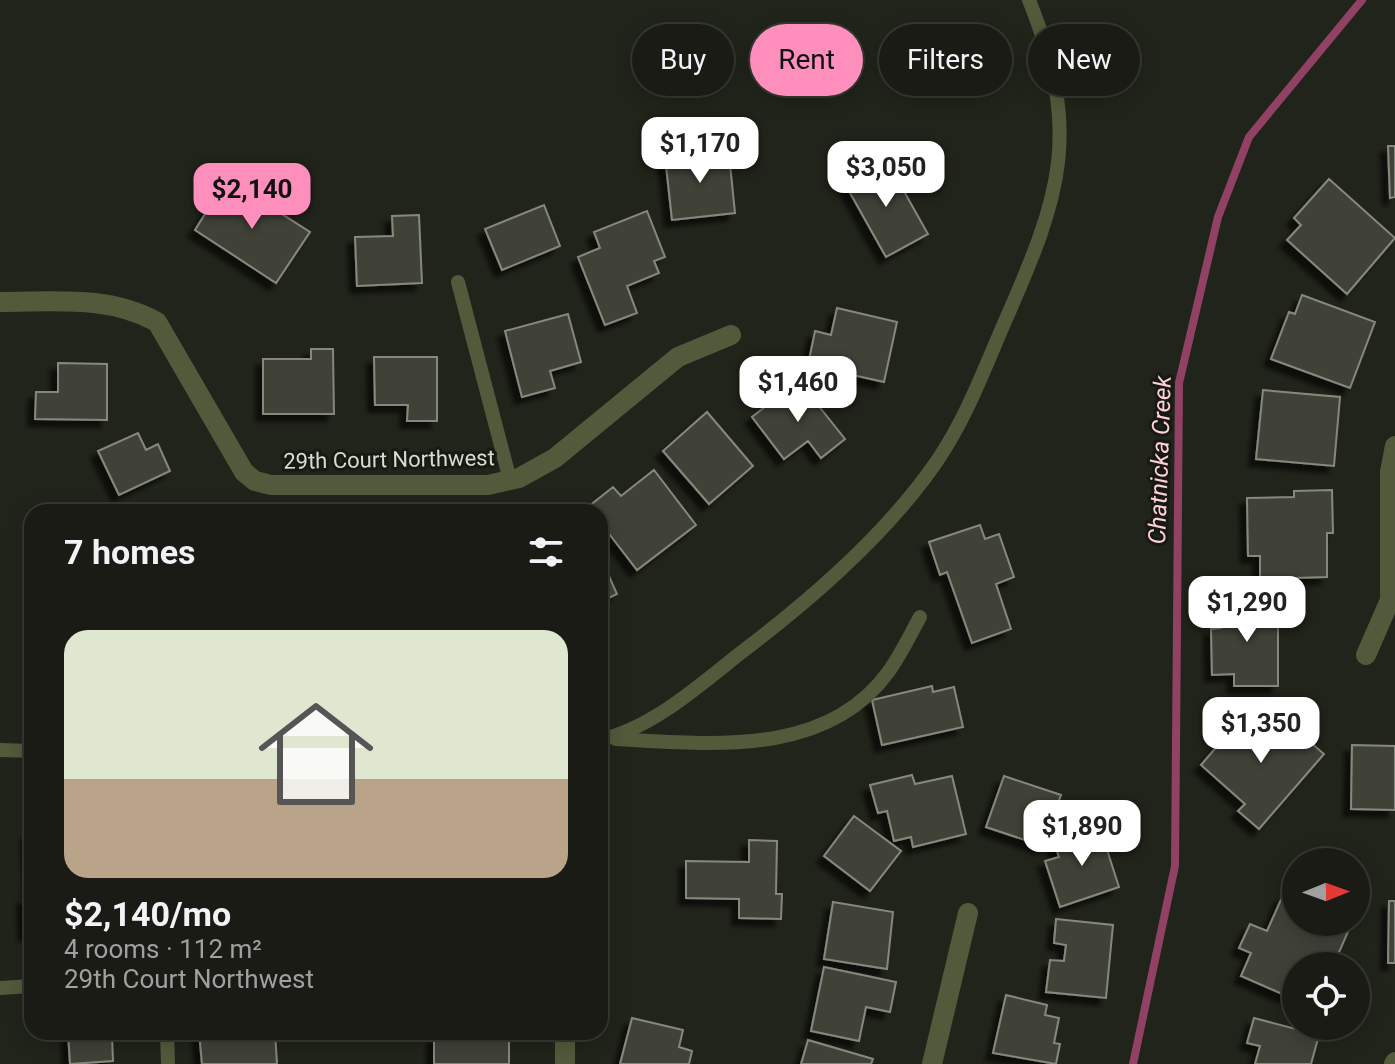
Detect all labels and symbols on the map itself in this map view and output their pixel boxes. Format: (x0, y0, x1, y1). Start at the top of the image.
pin: $1,170 (635, 117, 765, 185)
pin: $3,050 (821, 141, 951, 209)
pin: $2,140 (187, 163, 317, 231)
pin: $1,460 (733, 356, 863, 424)
water label: Chatnicka Creek (1143, 374, 1177, 545)
street label: 29th Court Northwest (283, 445, 495, 474)
pin: $1,290 (1182, 576, 1312, 644)
pin: $1,350 (1196, 697, 1326, 765)
pin: $1,890 (1017, 800, 1147, 868)
north arrow (1282, 848, 1370, 936)

